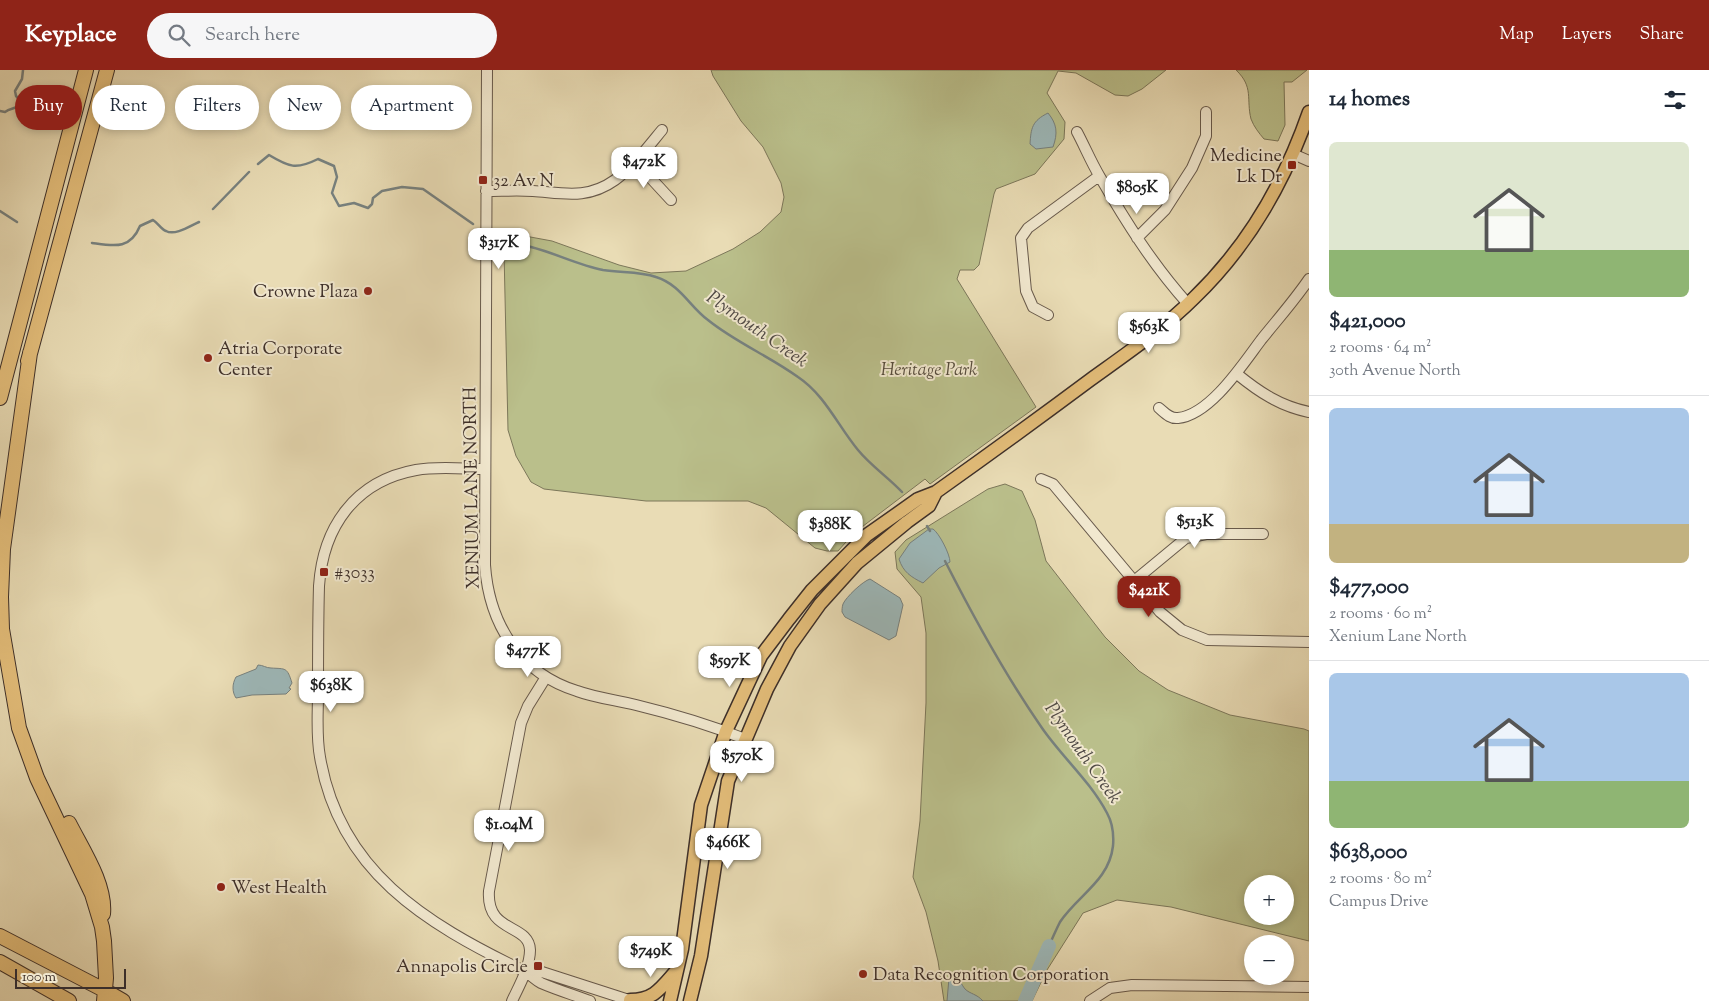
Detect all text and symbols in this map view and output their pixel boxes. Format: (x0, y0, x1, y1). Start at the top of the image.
search box (147, 13, 497, 58)
text: Keyplace (25, 18, 117, 52)
icon: search (165, 21, 193, 49)
text: Search here (205, 22, 300, 49)
text: Map (1499, 22, 1534, 48)
text: Layers (1562, 22, 1612, 48)
text: Share (1640, 22, 1684, 48)
chip: Buy (15, 85, 82, 130)
chip: Rent (92, 85, 165, 130)
chip: Filters (175, 85, 259, 130)
chip: New (269, 85, 341, 130)
chip: Apartment (351, 85, 472, 130)
text: 14 homes (1329, 85, 1410, 115)
icon: filters (1661, 86, 1689, 114)
place label: Medicine Lk Dr (1210, 144, 1282, 191)
pin: $472K (609, 146, 679, 189)
text: $472K (622, 151, 666, 174)
marker: Medicine Lk Dr (1286, 159, 1298, 171)
place label: 32 Av N (493, 169, 554, 195)
pin: $805K (1102, 172, 1172, 215)
marker: 32 Av N (477, 174, 489, 186)
icon: home (1464, 175, 1554, 265)
text: $805K (1116, 177, 1158, 200)
pin: $317K (464, 228, 534, 270)
text: $317K (479, 232, 519, 255)
place label: Crowne Plaza (253, 280, 358, 306)
marker: Crowne Plaza (362, 285, 374, 297)
water label: Plymouth Creek (700, 285, 813, 375)
text: $421,000 (1329, 307, 1406, 337)
pin: $563K (1114, 312, 1184, 354)
text: $563K (1129, 316, 1169, 339)
place label: Atria Corporate Center (218, 337, 342, 384)
text: 2 rooms · 64 m² (1329, 337, 1432, 360)
marker: Atria Corporate Center (202, 352, 214, 364)
park label: Heritage Park (881, 358, 977, 384)
text: 30th Avenue North (1329, 360, 1461, 383)
street label: XENIUM LANE NORTH (458, 387, 488, 589)
icon: home (1464, 440, 1554, 530)
pin: $513K (1160, 506, 1230, 549)
pin: $388K (795, 510, 865, 552)
text: $513K (1176, 511, 1214, 534)
text: $388K (809, 514, 851, 537)
place label: #3033 (334, 561, 375, 587)
marker: #3033 (318, 566, 330, 578)
text: $477,000 (1329, 573, 1409, 603)
pin: $421K (1114, 576, 1184, 618)
text: $421K (1128, 580, 1170, 603)
text: 2 rooms · 60 m² (1329, 603, 1432, 626)
text: Xenium Lane North (1329, 626, 1467, 649)
pin: $477K (493, 636, 563, 678)
text: $477K (506, 640, 550, 663)
pin: $597K (695, 646, 765, 688)
text: $597K (709, 650, 751, 673)
pin: $638K (296, 670, 366, 713)
text: $638K (310, 675, 352, 698)
water label: Plymouth Creek (1037, 697, 1127, 810)
icon: home (1464, 705, 1554, 795)
pin: $570K (707, 740, 777, 783)
text: $570K (721, 745, 763, 768)
pin: $1.04M (468, 810, 550, 852)
text: $1.04M (485, 814, 533, 837)
pin: $466K (693, 828, 763, 870)
text: $466K (706, 832, 750, 855)
text: $638,000 (1329, 838, 1407, 868)
text: 2 rooms · 80 m² (1329, 868, 1432, 891)
map controls (1244, 875, 1294, 985)
button: + (1244, 875, 1294, 925)
place label: West Health (231, 876, 328, 902)
marker: West Health (215, 881, 227, 893)
text: Campus Drive (1329, 891, 1428, 914)
button: − (1244, 935, 1294, 985)
pin: $749K (616, 936, 686, 978)
text: $749K (630, 940, 672, 963)
place label: Annapolis Circle (396, 955, 528, 981)
marker: Annapolis Circle (532, 960, 544, 972)
place label: Data Recognition Corporation (873, 963, 1110, 989)
scale bar (15, 966, 126, 989)
text: 100 m (22, 968, 56, 988)
marker: Data Recognition Corporation (857, 968, 869, 980)

